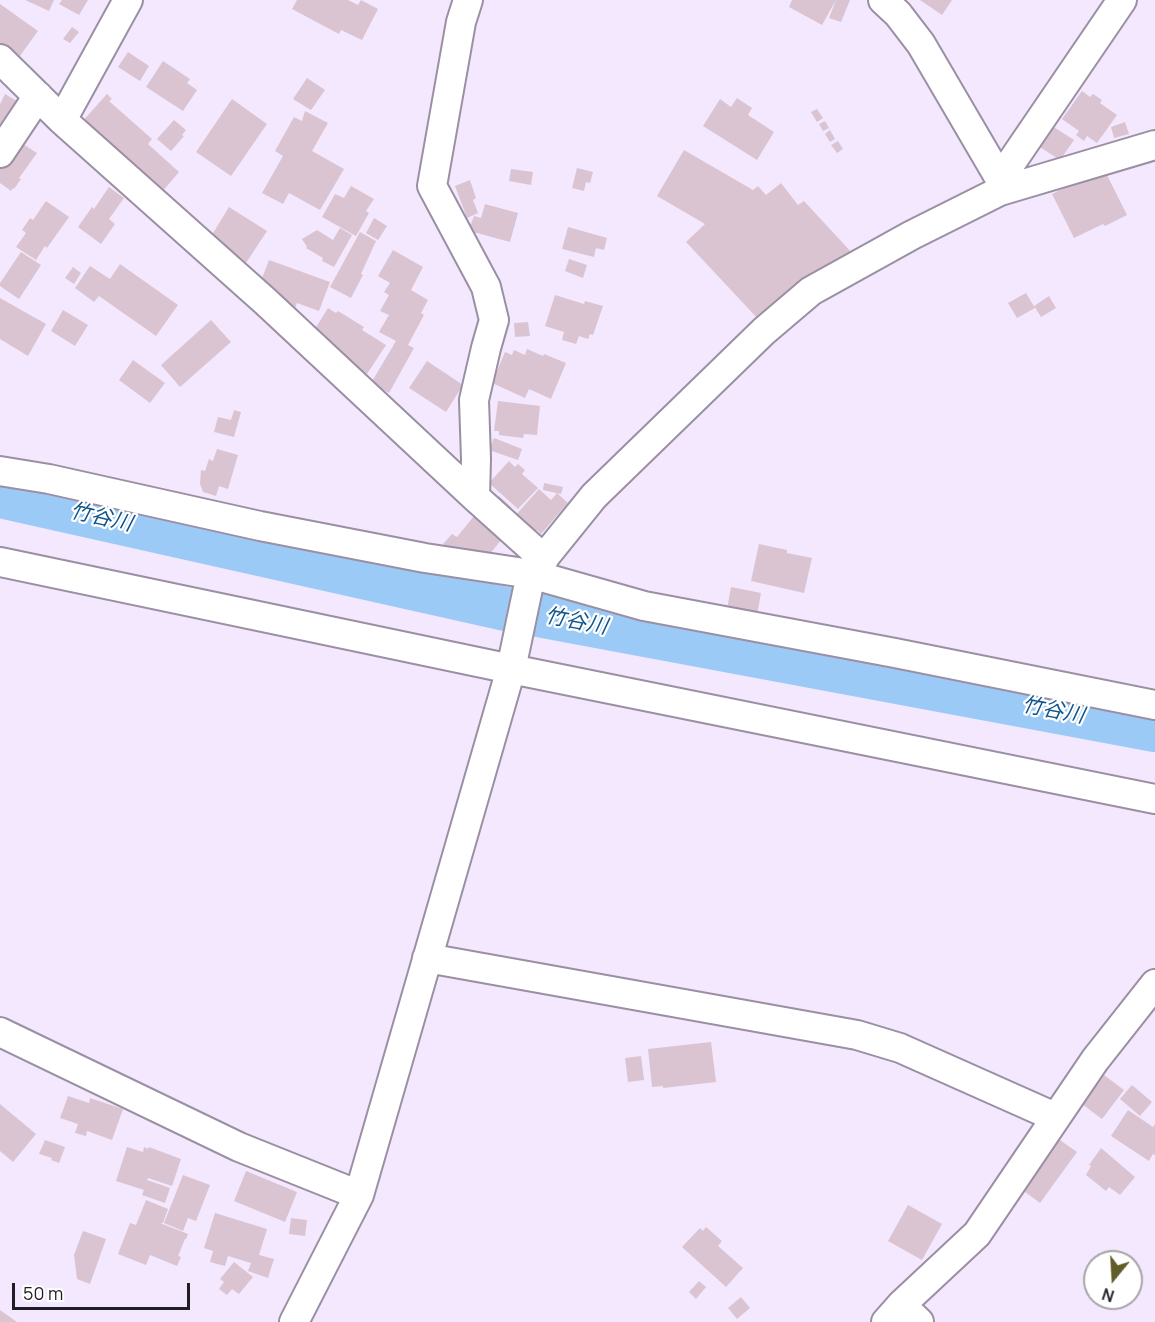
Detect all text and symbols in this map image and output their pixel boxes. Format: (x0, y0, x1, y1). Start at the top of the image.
water label: 竹谷川 (67, 499, 135, 537)
water label: 竹谷川 (543, 604, 609, 640)
water label: 竹谷川 (1020, 693, 1086, 729)
north arrow (1083, 1250, 1143, 1310)
scale bar (15, 1271, 194, 1309)
text: 50 m (23, 1281, 63, 1305)
text: N (1099, 1283, 1117, 1307)

